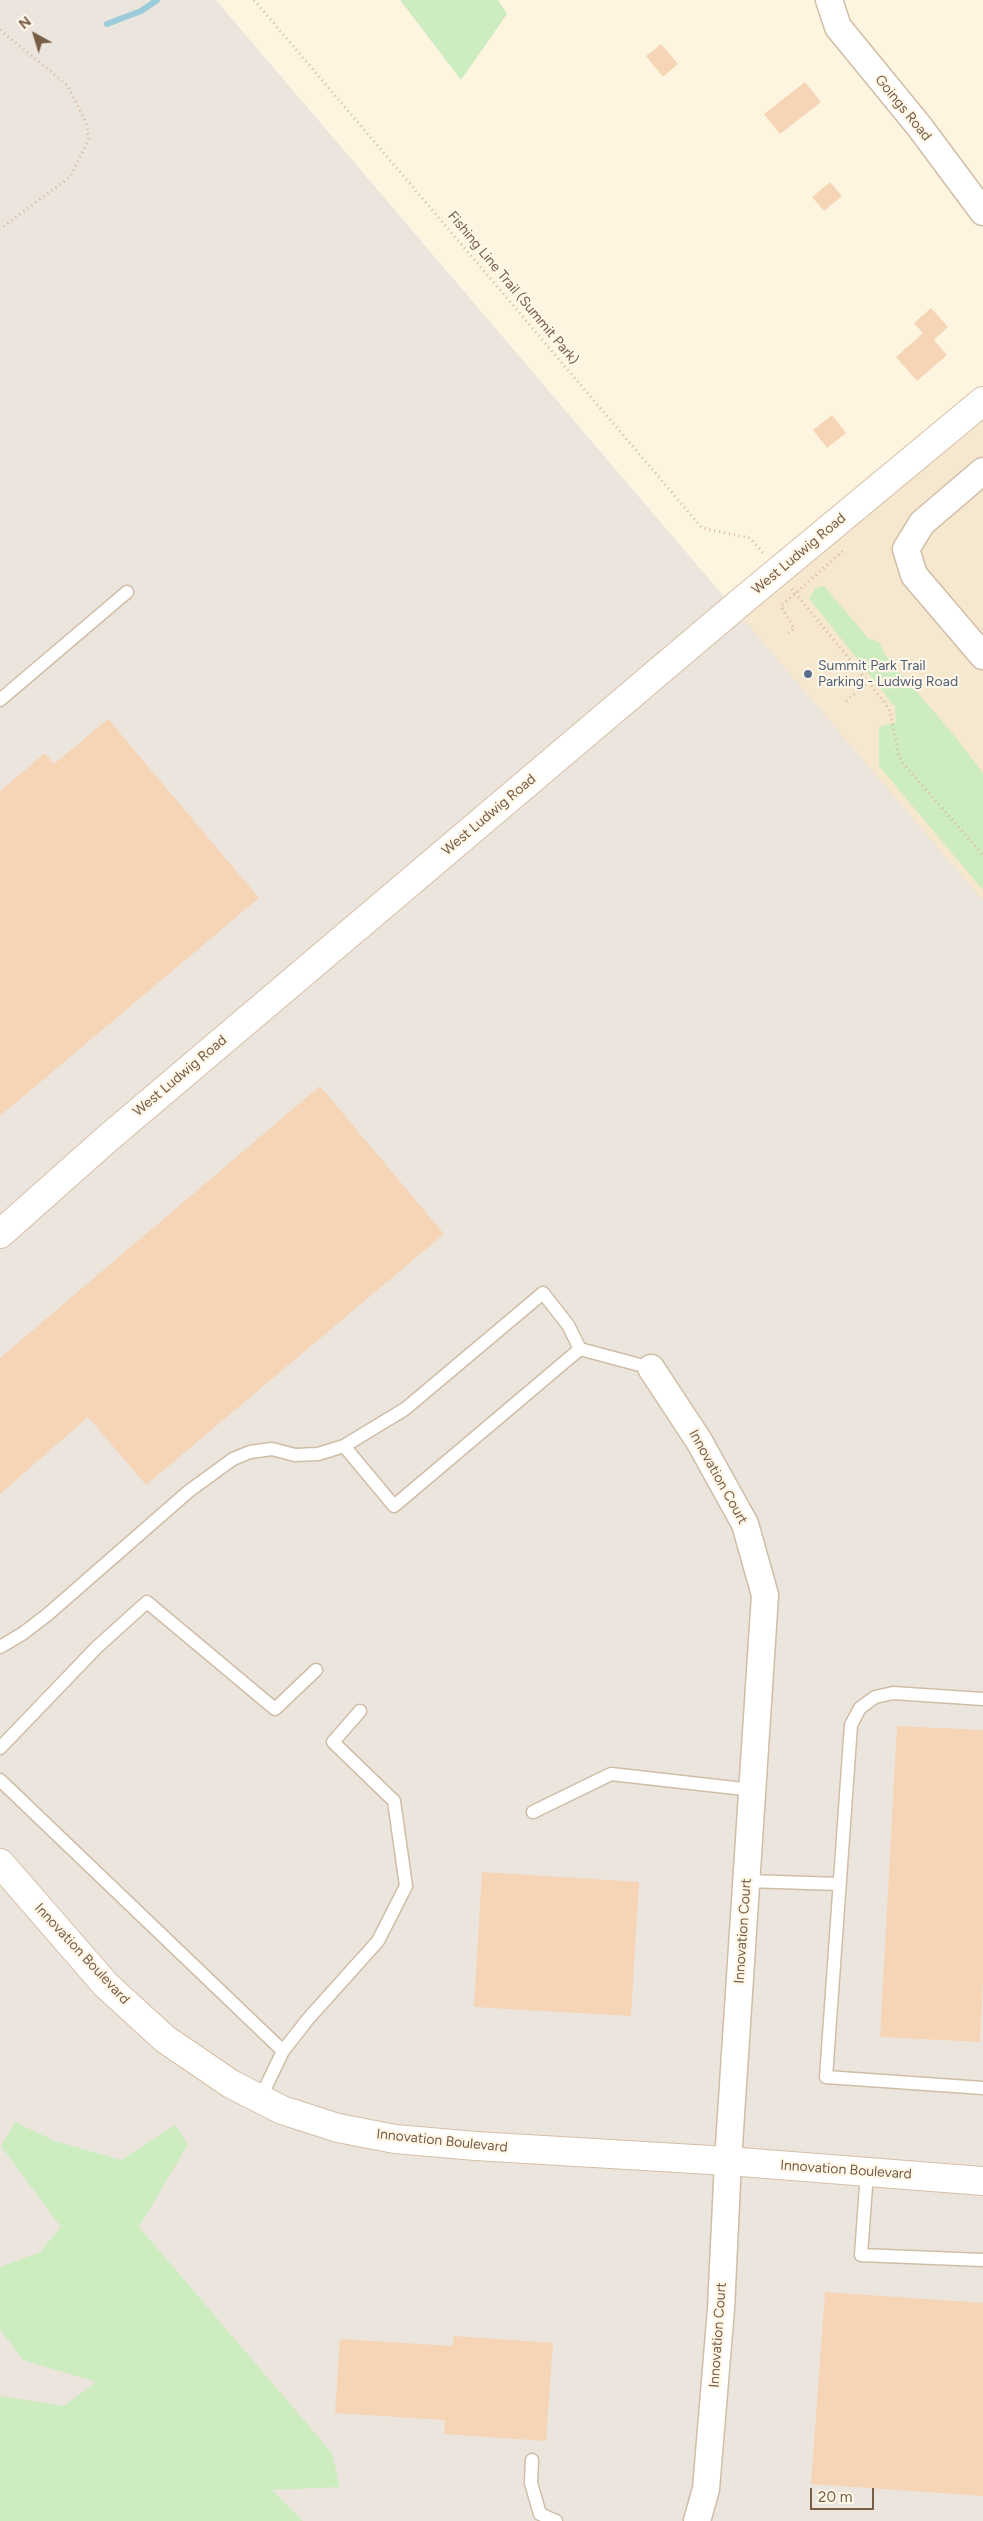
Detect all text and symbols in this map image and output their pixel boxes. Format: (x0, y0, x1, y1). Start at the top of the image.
north arrow (10, 10, 60, 60)
text: N (16, 13, 35, 33)
street label: Goings Road (871, 72, 935, 144)
street label: Fishing Line Trail (Summit Park) (444, 208, 582, 368)
street label: West Ludwig Road (749, 510, 849, 598)
place label: Summit Park Trail Parking - Ludwig Road (818, 658, 958, 690)
marker: Summit Park Trail Parking - Ludwig Road (802, 668, 814, 680)
street label: West Ludwig Road (439, 771, 539, 859)
street label: West Ludwig Road (130, 1032, 230, 1120)
street label: Innovation Court (685, 1427, 751, 1527)
street label: Innovation Court (731, 1878, 755, 1984)
street label: Innovation Boulevard (31, 1900, 133, 2008)
street label: Innovation Boulevard (376, 2126, 508, 2156)
street label: Innovation Boulevard (780, 2157, 912, 2183)
street label: Innovation Court (706, 2282, 730, 2388)
scale bar (813, 2478, 877, 2510)
text: 20 m (818, 2488, 852, 2506)

